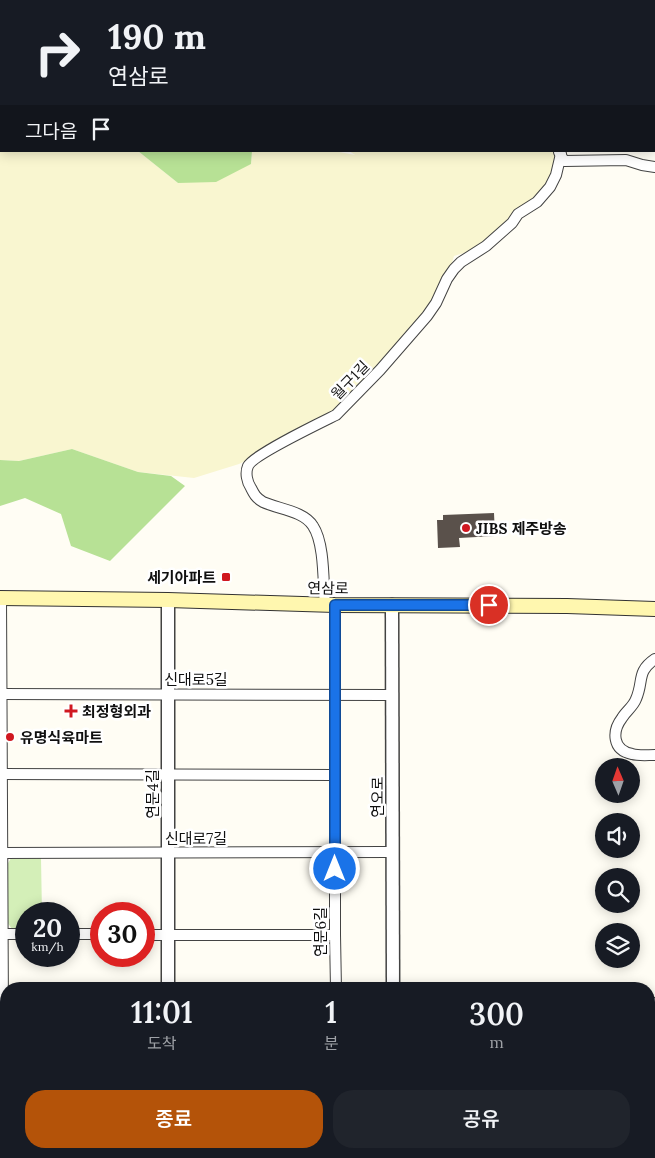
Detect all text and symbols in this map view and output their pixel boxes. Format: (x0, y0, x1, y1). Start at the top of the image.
text: 190 m (108, 14, 206, 59)
icon: right (25, 20, 90, 85)
text: 연삼로 (108, 62, 169, 90)
icon: arrive (87, 115, 115, 143)
text: 그다음 (25, 119, 77, 143)
street label: 월구1길 (327, 357, 373, 403)
place label: JIBS 제주방송 (476, 519, 567, 538)
marker: JIBS 제주방송 (460, 522, 472, 534)
place label: 세기아파트 (147, 568, 216, 587)
marker: 세기아파트 (220, 571, 232, 583)
street label: 연삼로 (307, 578, 349, 598)
pin (468, 584, 510, 626)
icon: arrive (475, 591, 503, 619)
street label: 신대로5길 (164, 670, 228, 689)
place label: 최정형외과 (82, 702, 151, 721)
marker: 최정형외과 (64, 704, 78, 718)
place label: 유명식육마트 (20, 728, 103, 747)
marker: 유명식육마트 (4, 731, 16, 743)
north arrow (595, 758, 640, 802)
map controls (595, 758, 640, 968)
street label: 연문4길 (143, 769, 162, 819)
street label: 연오로 (368, 776, 387, 818)
button: sound (595, 813, 640, 858)
street label: 신대로7길 (165, 829, 227, 848)
position arrow (308, 842, 360, 894)
button: search (595, 868, 640, 913)
speed limit sign: 30 (90, 902, 155, 967)
street label: 연문6길 (311, 907, 330, 957)
text: 20 (33, 912, 62, 944)
button: layers (595, 923, 640, 968)
text: km/h (31, 939, 64, 954)
text: 11:01 (131, 993, 193, 1031)
text: 1 (325, 993, 337, 1031)
text: 300 (469, 995, 524, 1033)
text: m (490, 1032, 504, 1052)
text: 도착 (147, 1033, 177, 1053)
text: 분 (324, 1033, 338, 1053)
button: 종료 (25, 1090, 323, 1148)
button: 공유 (333, 1090, 630, 1148)

